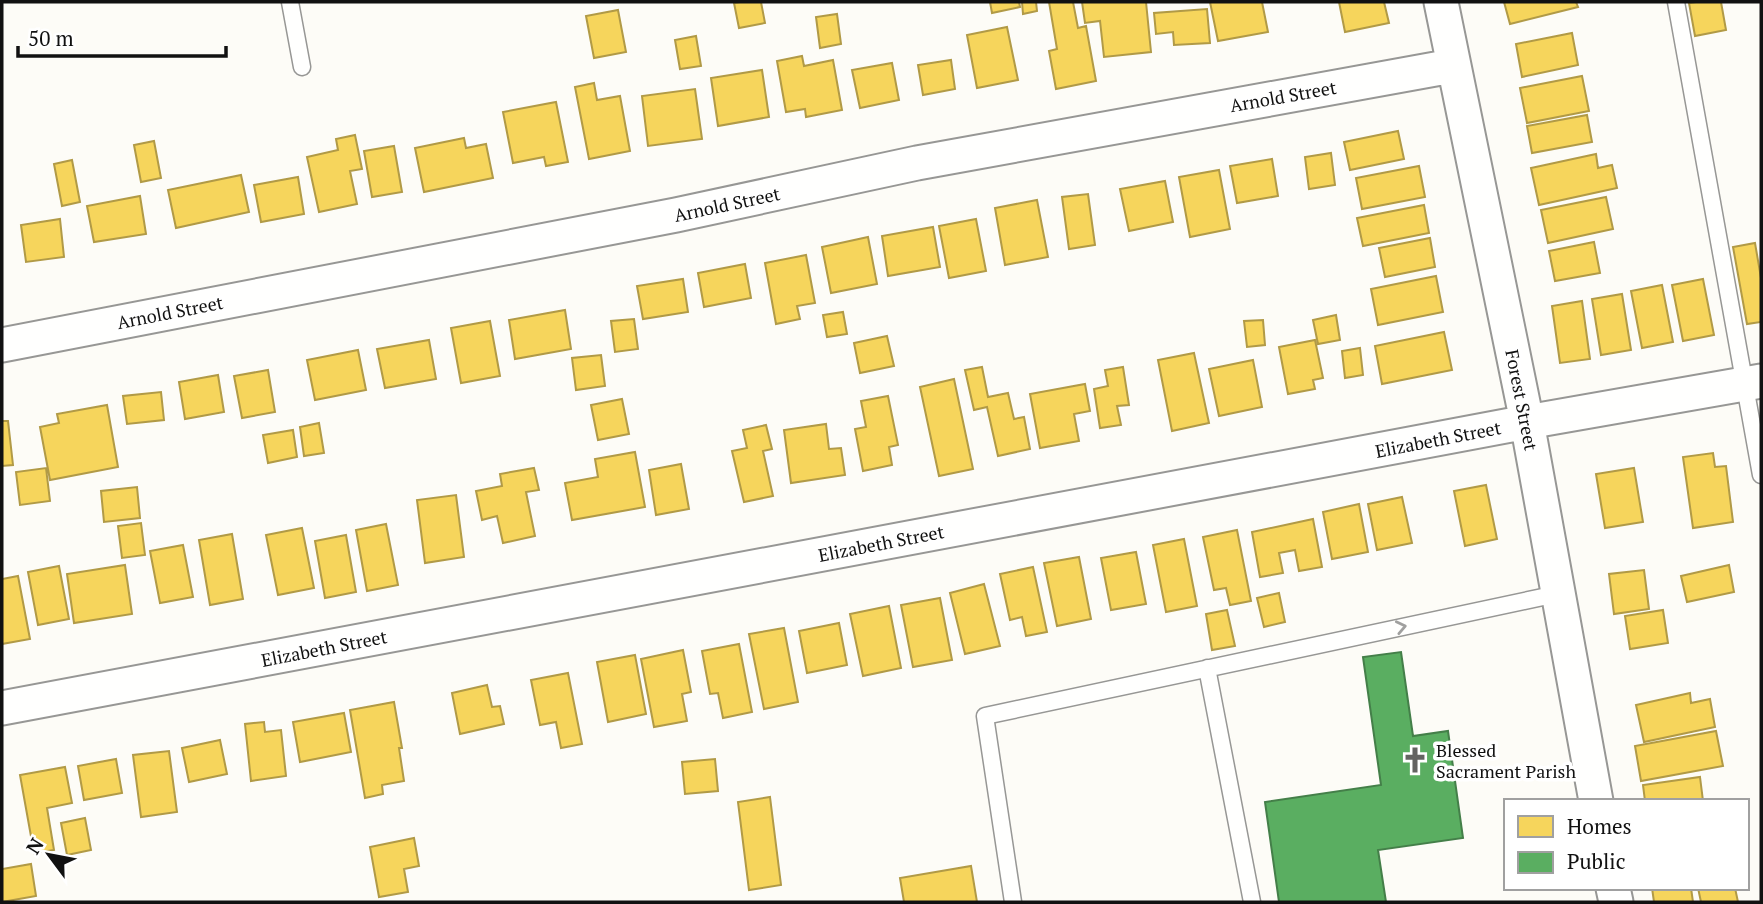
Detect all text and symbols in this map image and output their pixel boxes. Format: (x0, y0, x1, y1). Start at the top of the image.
scale bar (18, 14, 226, 58)
text: 50 m (28, 24, 74, 52)
street label: Arnold Street (1228, 75, 1338, 117)
street label: Arnold Street (672, 181, 782, 227)
street label: Arnold Street (115, 290, 225, 334)
street label: Forest Street (1500, 347, 1544, 453)
street label: Elizabeth Street (1373, 415, 1503, 463)
street label: Elizabeth Street (816, 519, 946, 567)
one-way arrow (1395, 620, 1407, 635)
street label: Elizabeth Street (259, 624, 389, 672)
place label: Blessed Sacrament Parish (1436, 738, 1576, 783)
church icon: Blessed Sacrament Parish (1400, 745, 1430, 775)
legend (1504, 799, 1749, 890)
text: Homes (1567, 812, 1632, 840)
north arrow (14, 820, 84, 890)
text: N (20, 832, 49, 858)
text: Public (1567, 847, 1625, 875)

